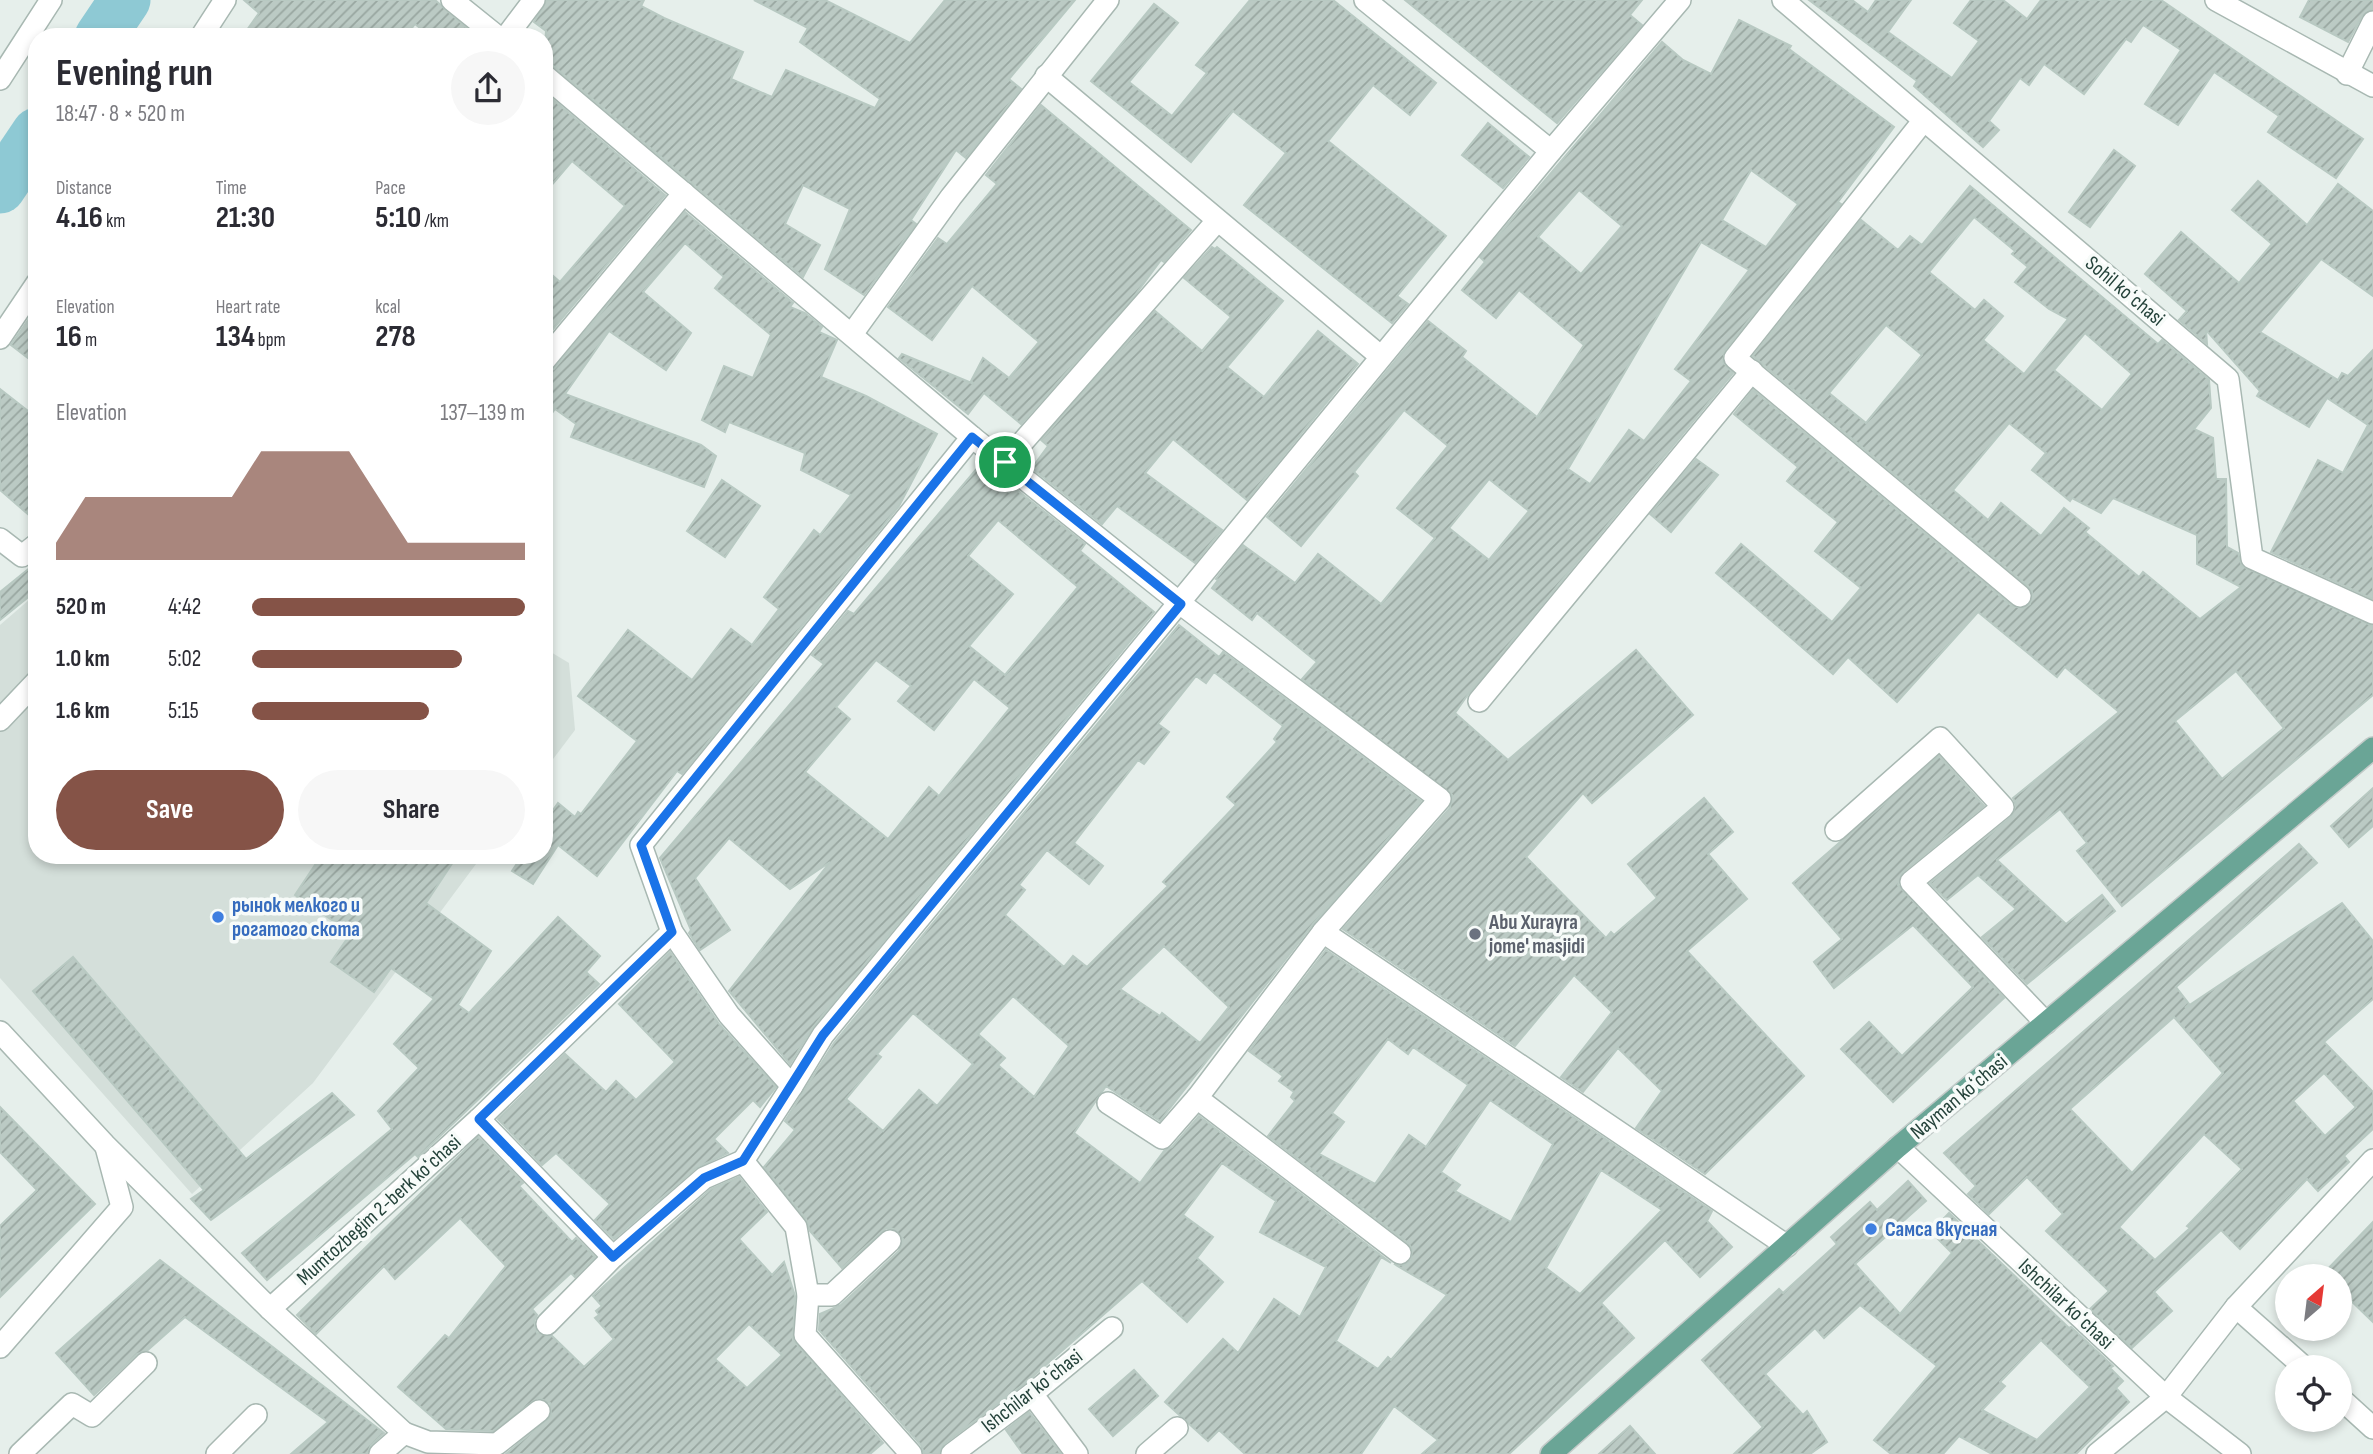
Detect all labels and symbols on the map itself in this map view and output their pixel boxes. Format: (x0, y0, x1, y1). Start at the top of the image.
street label: Sohil koʻchasi (2080, 251, 2170, 331)
pin (975, 432, 1035, 492)
place label: рынок мелкого и рогатого скота (232, 893, 360, 942)
marker: рынок мелкого и рогатого скота (210, 909, 226, 925)
place label: Abu Xurayra jome' masjidi (1488, 910, 1585, 959)
marker: Abu Xurayra jome' masjidi (1467, 926, 1483, 942)
street label: Nayman koʻchasi (1906, 1049, 2012, 1145)
street label: Mumtozbegim 2-berk koʻchasi (292, 1130, 466, 1290)
place label: Самса вкусная (1885, 1217, 1997, 1242)
marker: Самса вкусная (1863, 1221, 1879, 1237)
street label: Ishchilar koʻchasi (2013, 1253, 2119, 1355)
north arrow (2275, 1264, 2352, 1340)
street label: Ishchilar koʻchasi (976, 1344, 1088, 1438)

